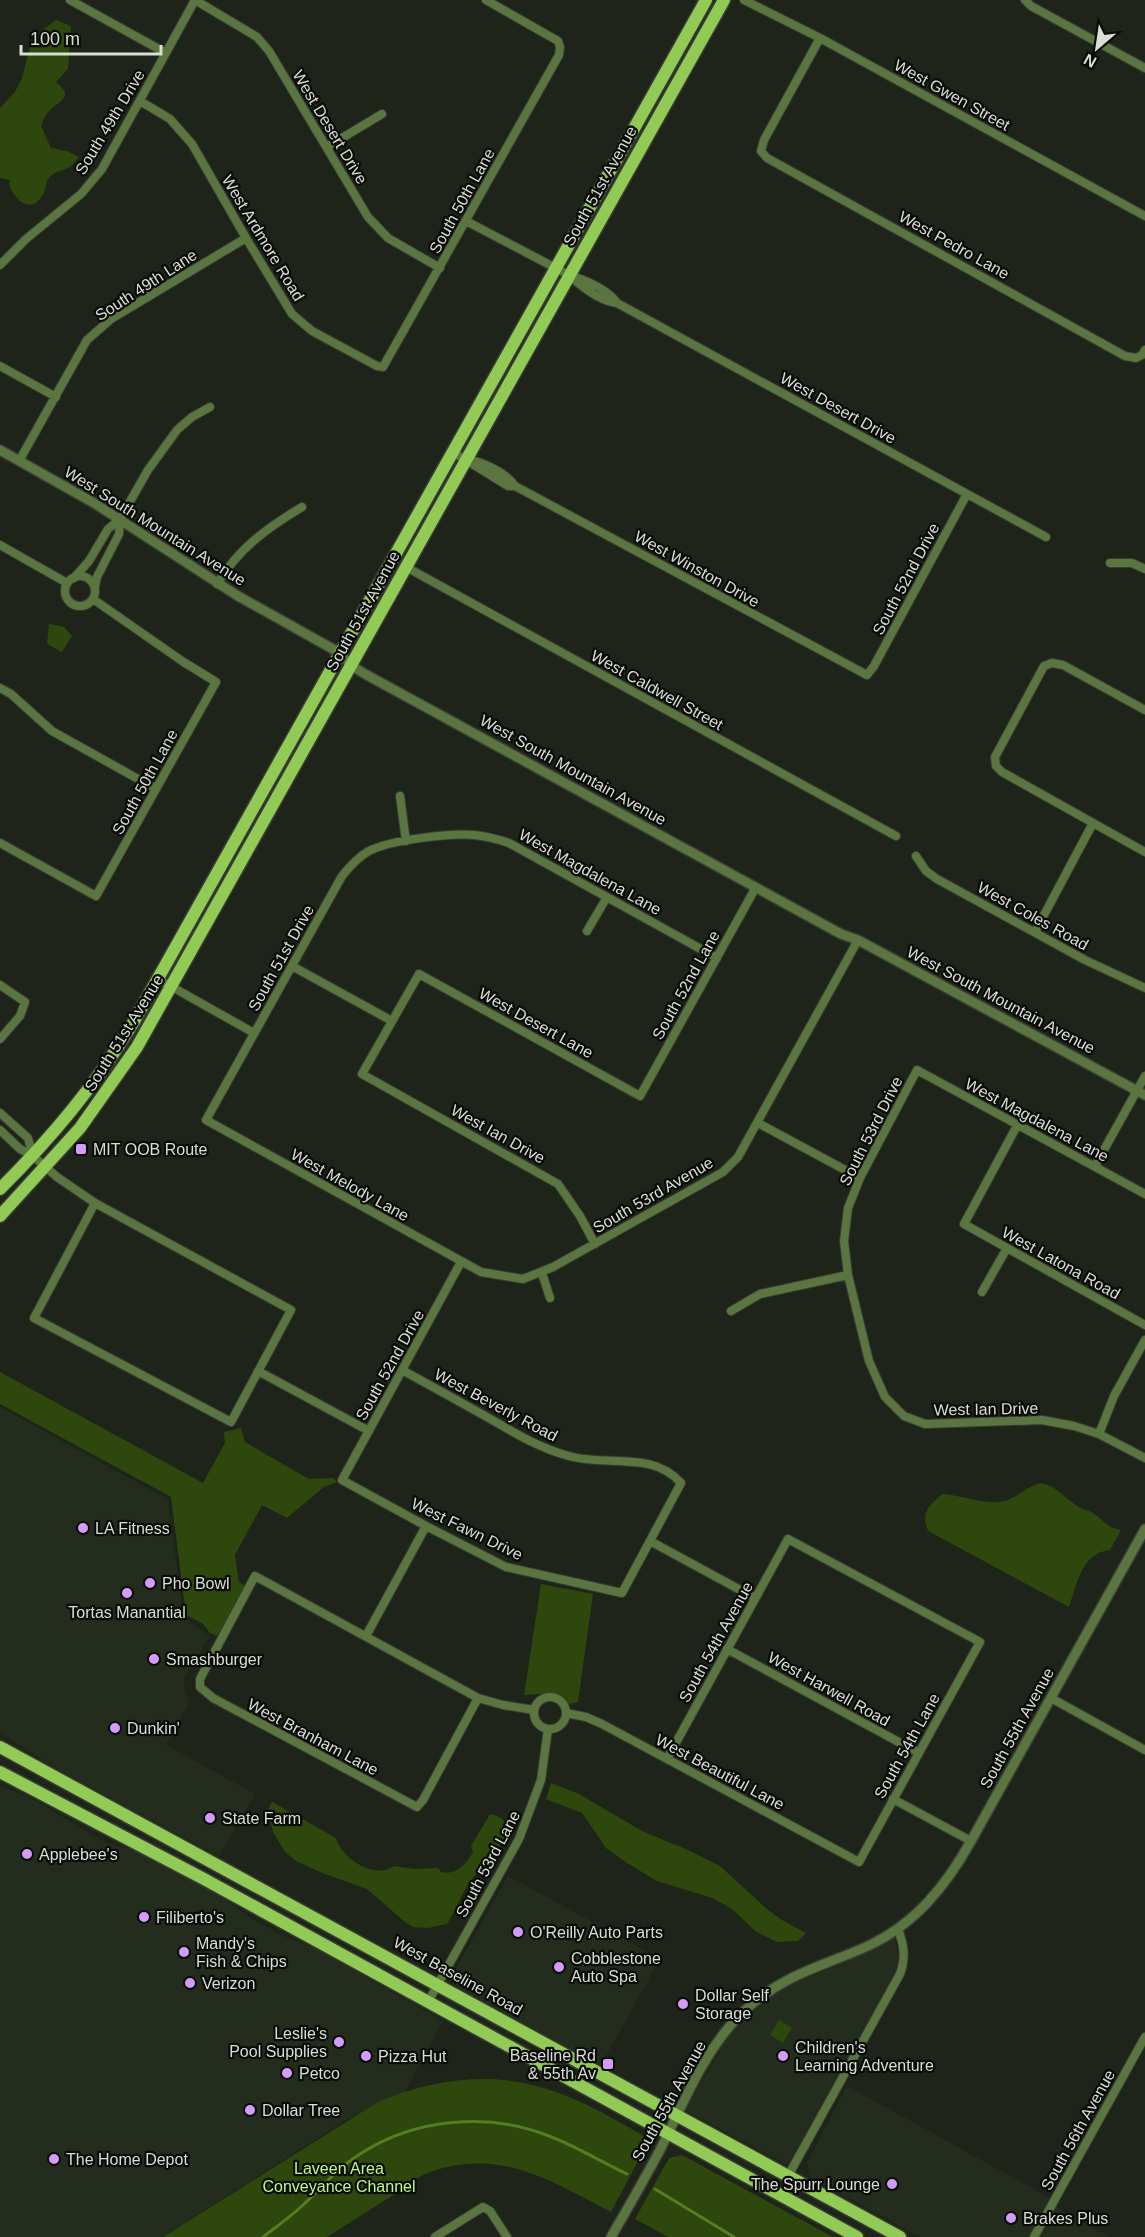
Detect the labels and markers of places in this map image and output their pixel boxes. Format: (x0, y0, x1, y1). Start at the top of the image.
place label: MIT OOB Route (93, 1141, 208, 1158)
marker: MIT OOB Route (74, 1142, 88, 1156)
place label: LA Fitness (95, 1520, 170, 1537)
marker: LA Fitness (76, 1521, 90, 1535)
place label: Pho Bowl (162, 1575, 230, 1592)
marker: Pho Bowl (143, 1576, 157, 1590)
marker: Tortas Manantial (120, 1586, 134, 1600)
place label: Tortas Manantial (68, 1604, 186, 1621)
place label: Smashburger (166, 1651, 263, 1668)
marker: Smashburger (147, 1652, 161, 1666)
place label: Dunkin' (127, 1720, 180, 1737)
marker: Dunkin' (108, 1721, 122, 1735)
place label: State Farm (222, 1810, 301, 1827)
marker: State Farm (203, 1811, 217, 1825)
place label: Applebee's (39, 1846, 118, 1863)
marker: Applebee's (20, 1847, 34, 1861)
place label: Filiberto's (156, 1909, 224, 1926)
marker: Filiberto's (137, 1910, 151, 1924)
place label: O'Reilly Auto Parts (530, 1924, 663, 1941)
marker: O'Reilly Auto Parts (511, 1925, 525, 1939)
place label: Mandy's Fish & Chips (196, 1935, 287, 1970)
marker: Mandy's Fish & Chips (177, 1945, 191, 1959)
place label: Cobblestone Auto Spa (571, 1950, 661, 1985)
marker: Cobblestone Auto Spa (552, 1960, 566, 1974)
place label: Verizon (202, 1975, 255, 1992)
marker: Verizon (183, 1976, 197, 1990)
place label: Dollar Self Storage (695, 1987, 769, 2022)
marker: Dollar Self Storage (676, 1997, 690, 2011)
place label: Leslie's Pool Supplies (229, 2025, 327, 2060)
marker: Leslie's Pool Supplies (332, 2035, 346, 2049)
place label: Children's Learning Adventure (795, 2039, 934, 2074)
place label: Baseline Rd & 55th Av (510, 2047, 596, 2082)
place label: Pizza Hut (378, 2048, 447, 2065)
marker: Pizza Hut (359, 2049, 373, 2063)
marker: Children's Learning Adventure (776, 2049, 790, 2063)
marker: Baseline Rd & 55th Av (601, 2057, 615, 2071)
place label: Petco (299, 2065, 340, 2082)
marker: Petco (280, 2066, 294, 2080)
place label: Dollar Tree (262, 2102, 340, 2119)
marker: Dollar Tree (243, 2103, 257, 2117)
place label: The Home Depot (66, 2151, 188, 2168)
marker: The Home Depot (47, 2152, 61, 2166)
place label: The Spurr Lounge (751, 2176, 880, 2193)
marker: The Spurr Lounge (885, 2177, 899, 2191)
place label: Brakes Plus (1023, 2210, 1108, 2227)
marker: Brakes Plus (1004, 2211, 1018, 2225)

